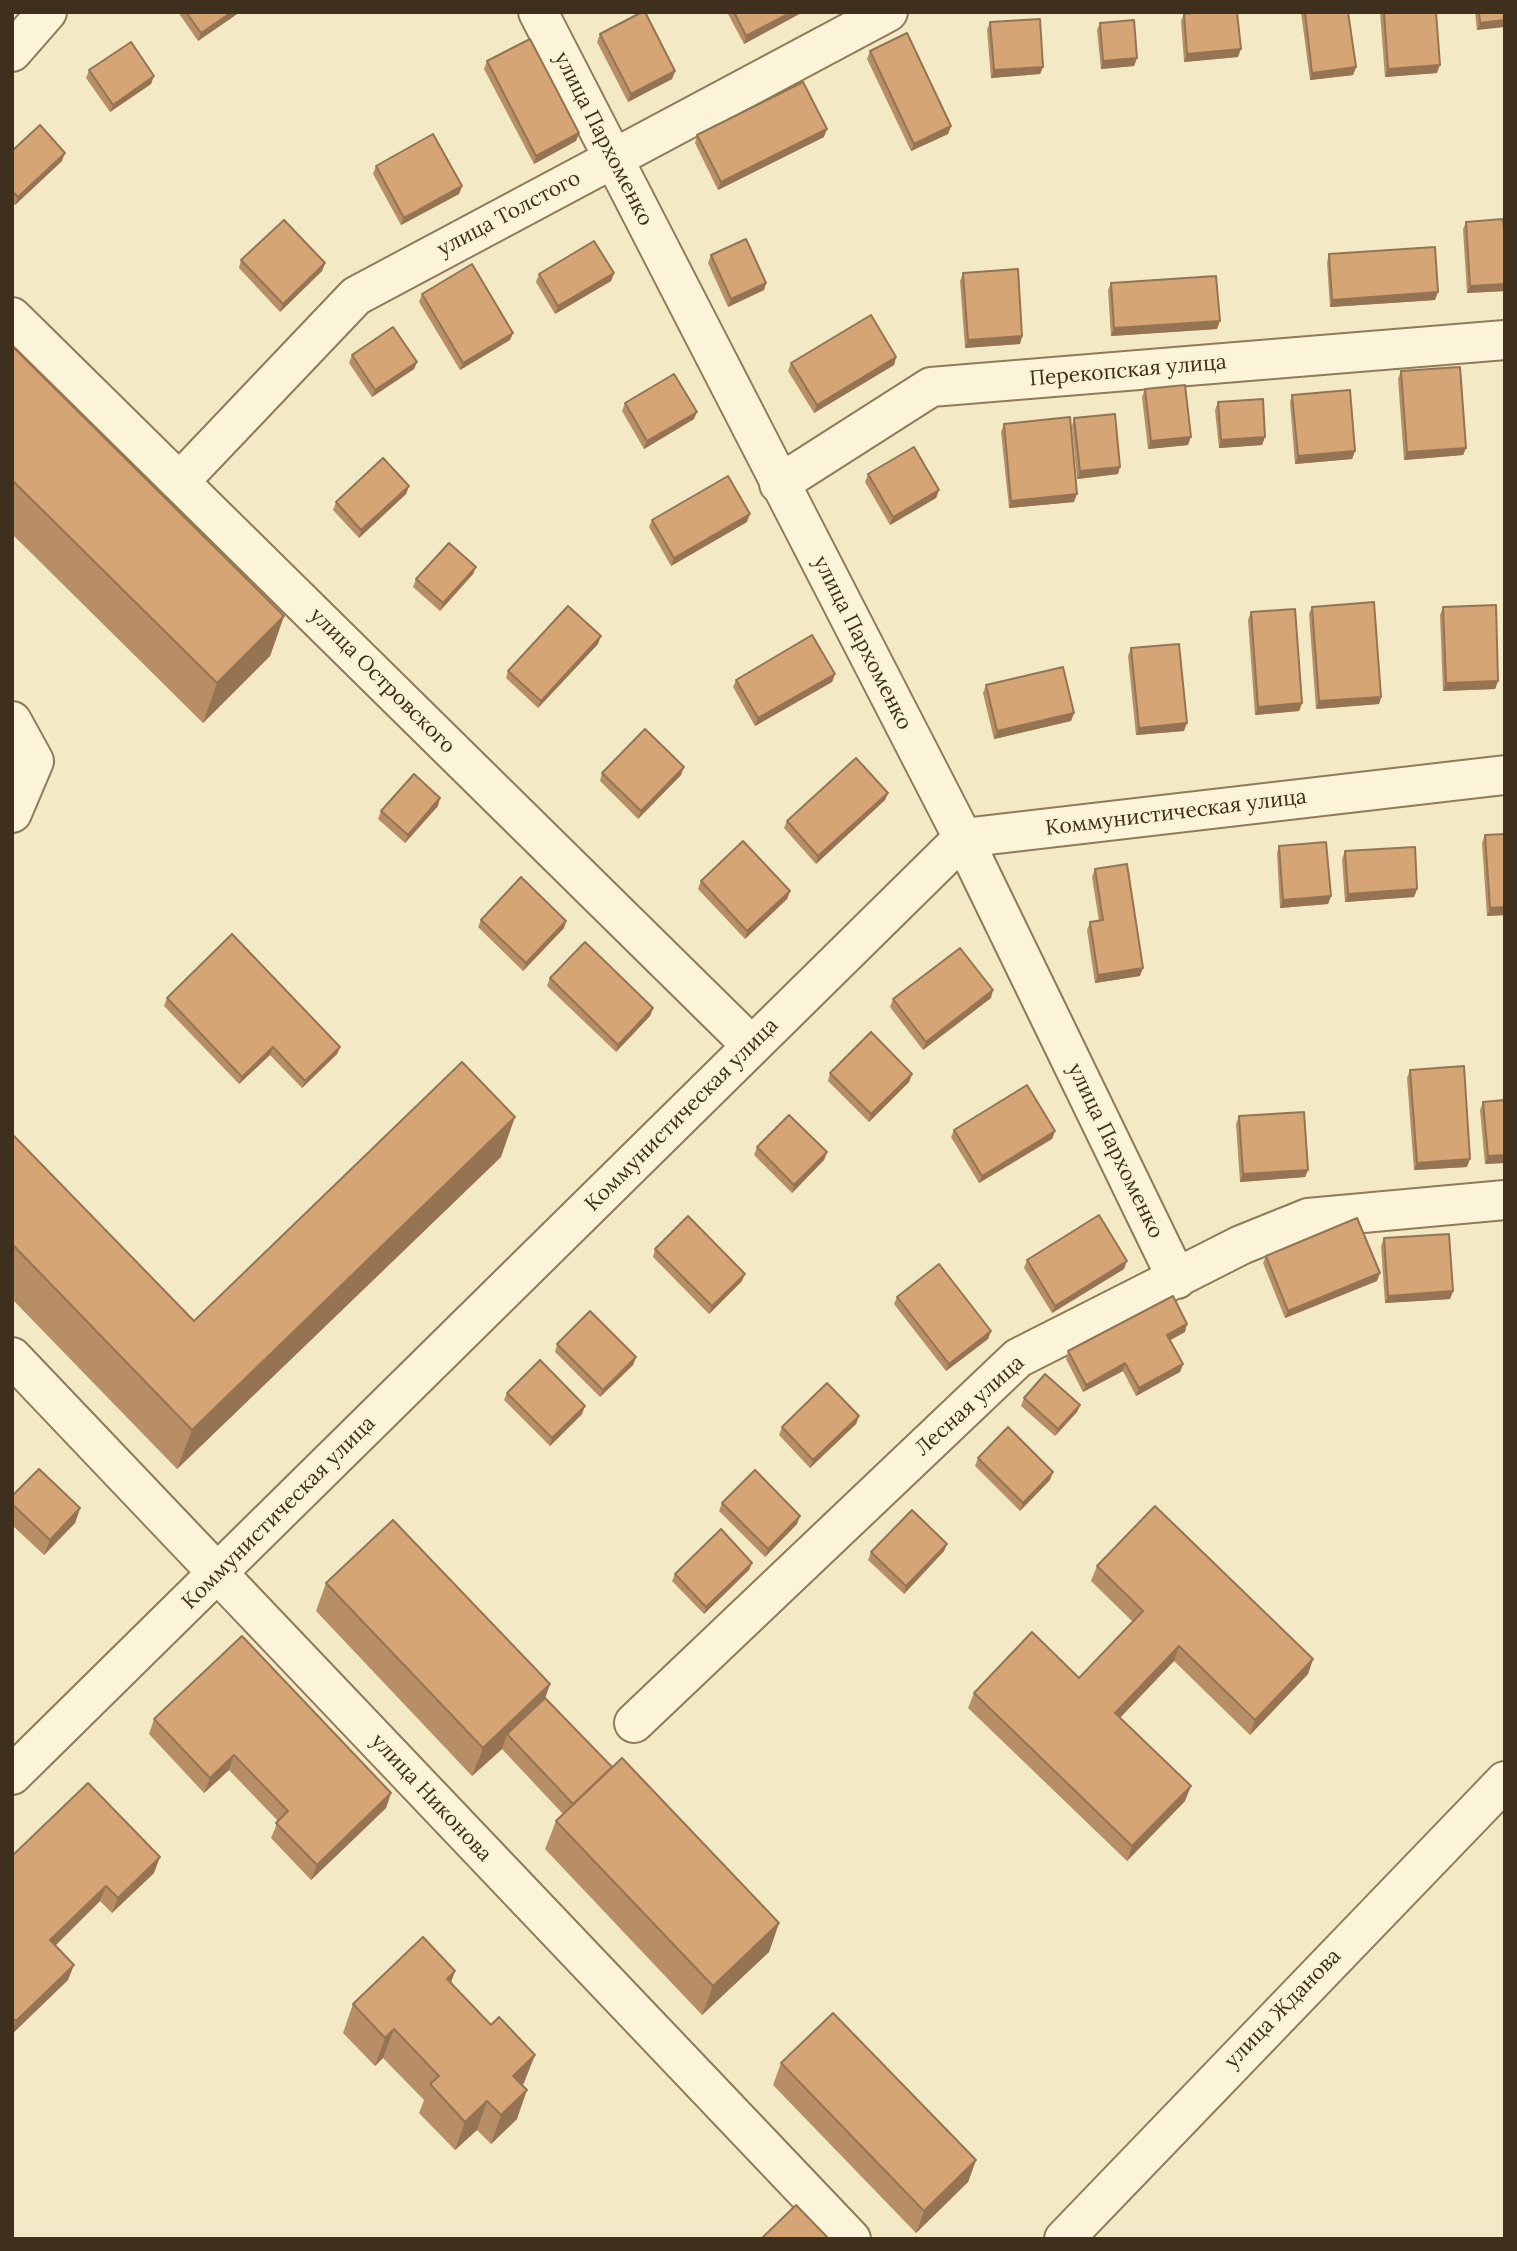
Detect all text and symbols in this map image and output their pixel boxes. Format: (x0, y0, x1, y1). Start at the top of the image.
street label: улица Пархоменко (548, 48, 658, 230)
street label: улица Толстого (433, 166, 585, 262)
street label: Перекопская улица (1028, 350, 1228, 392)
street label: улица Пархоменко (807, 552, 917, 734)
street label: улица Островского (304, 603, 460, 759)
street label: Коммунистическая улица (1044, 784, 1308, 842)
street label: Коммунистическая улица (580, 1013, 784, 1217)
street label: улица Пархоменко (1062, 1059, 1168, 1243)
street label: Лесная улица (910, 1350, 1030, 1462)
street label: Коммунистическая улица (177, 1411, 381, 1615)
street label: улица Никонова (365, 1729, 497, 1867)
street label: улица Жданова (1220, 1944, 1346, 2074)

